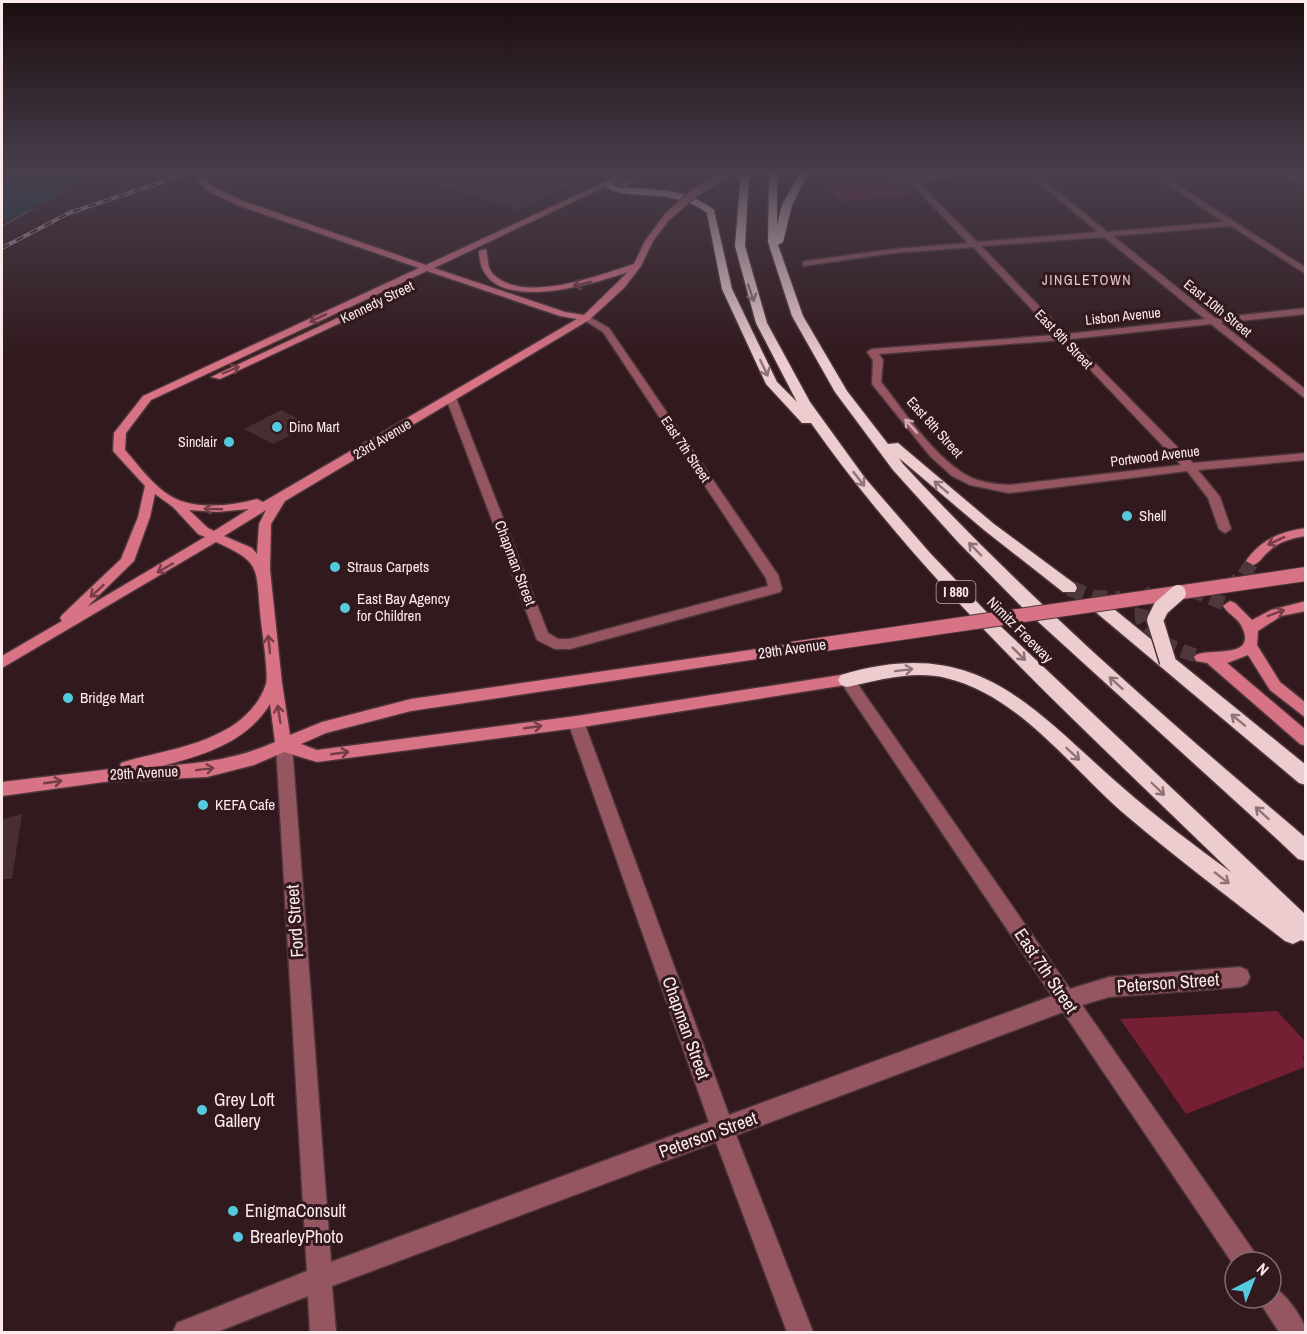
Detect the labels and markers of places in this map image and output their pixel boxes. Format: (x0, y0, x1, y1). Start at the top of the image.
place label: Dino Mart (289, 418, 339, 436)
marker: Dino Mart (270, 420, 284, 434)
place label: Sinclair (178, 433, 217, 451)
marker: Sinclair (222, 435, 236, 449)
place label: Shell (1139, 505, 1166, 526)
marker: Shell (1120, 509, 1134, 523)
place label: Straus Carpets (347, 556, 429, 577)
marker: Straus Carpets (328, 560, 342, 574)
place label: East Bay Agency for Children (357, 588, 451, 626)
marker: East Bay Agency for Children (338, 601, 352, 615)
place label: Bridge Mart (80, 687, 145, 708)
marker: Bridge Mart (61, 691, 75, 705)
place label: KEFA Cafe (215, 794, 275, 815)
marker: KEFA Cafe (196, 798, 210, 812)
place label: Grey Loft Gallery (214, 1087, 275, 1133)
marker: Grey Loft Gallery (195, 1103, 209, 1117)
place label: EnigmaConsult (245, 1198, 346, 1223)
marker: EnigmaConsult (226, 1204, 240, 1218)
place label: BrearleyPhoto (250, 1224, 344, 1249)
marker: BrearleyPhoto (231, 1230, 245, 1244)

